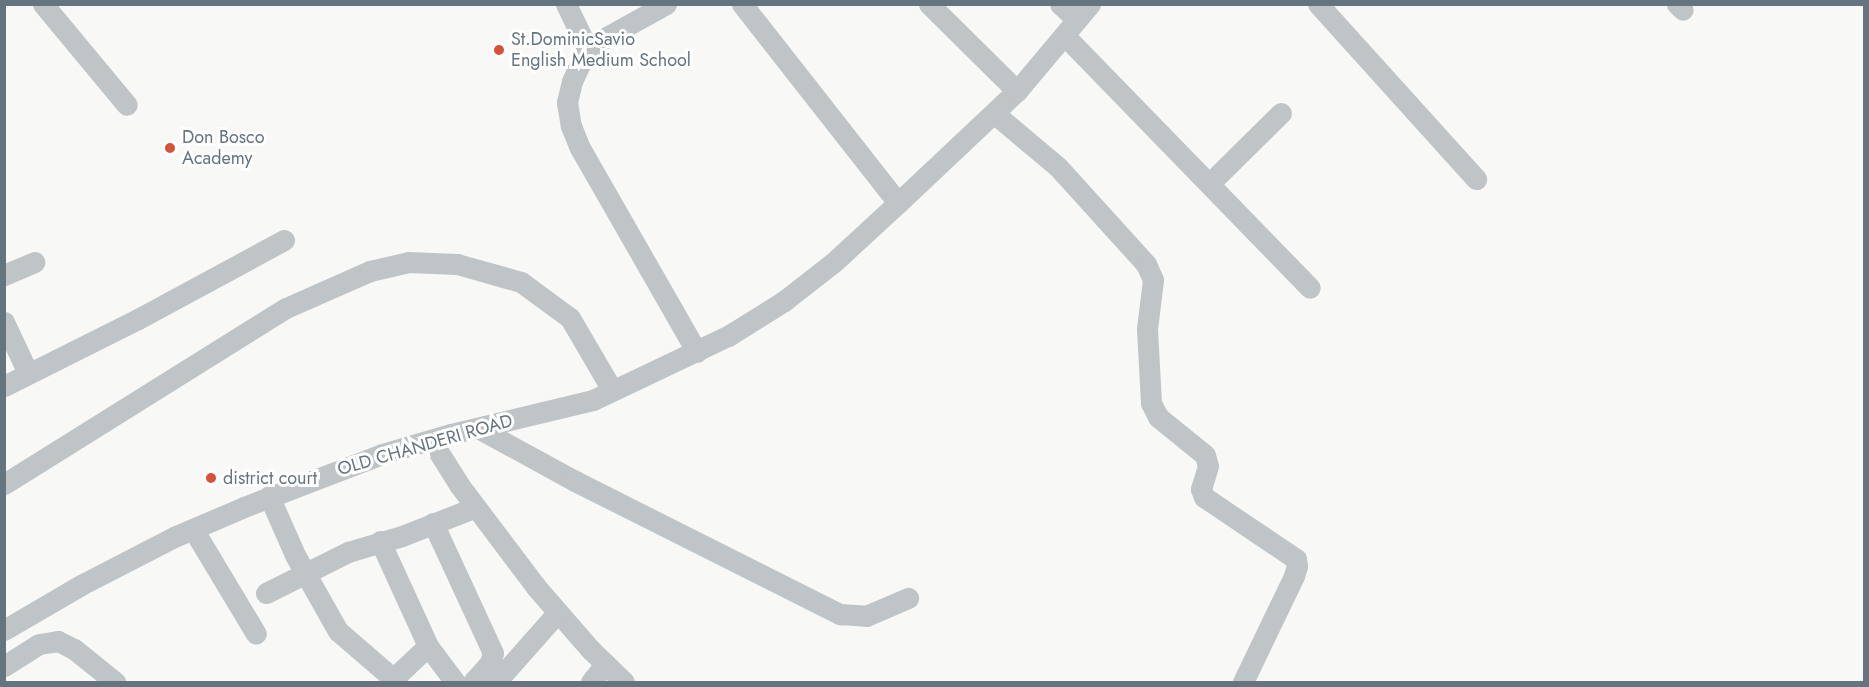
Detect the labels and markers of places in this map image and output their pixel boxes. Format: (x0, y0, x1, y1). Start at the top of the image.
place label: St.DominicSavio English Medium School (511, 29, 691, 72)
marker: St.DominicSavio English Medium School (492, 43, 506, 57)
place label: Don Bosco Academy (182, 127, 264, 170)
marker: Don Bosco Academy (163, 141, 177, 155)
place label: district court (223, 467, 317, 489)
marker: district court (204, 471, 218, 485)

